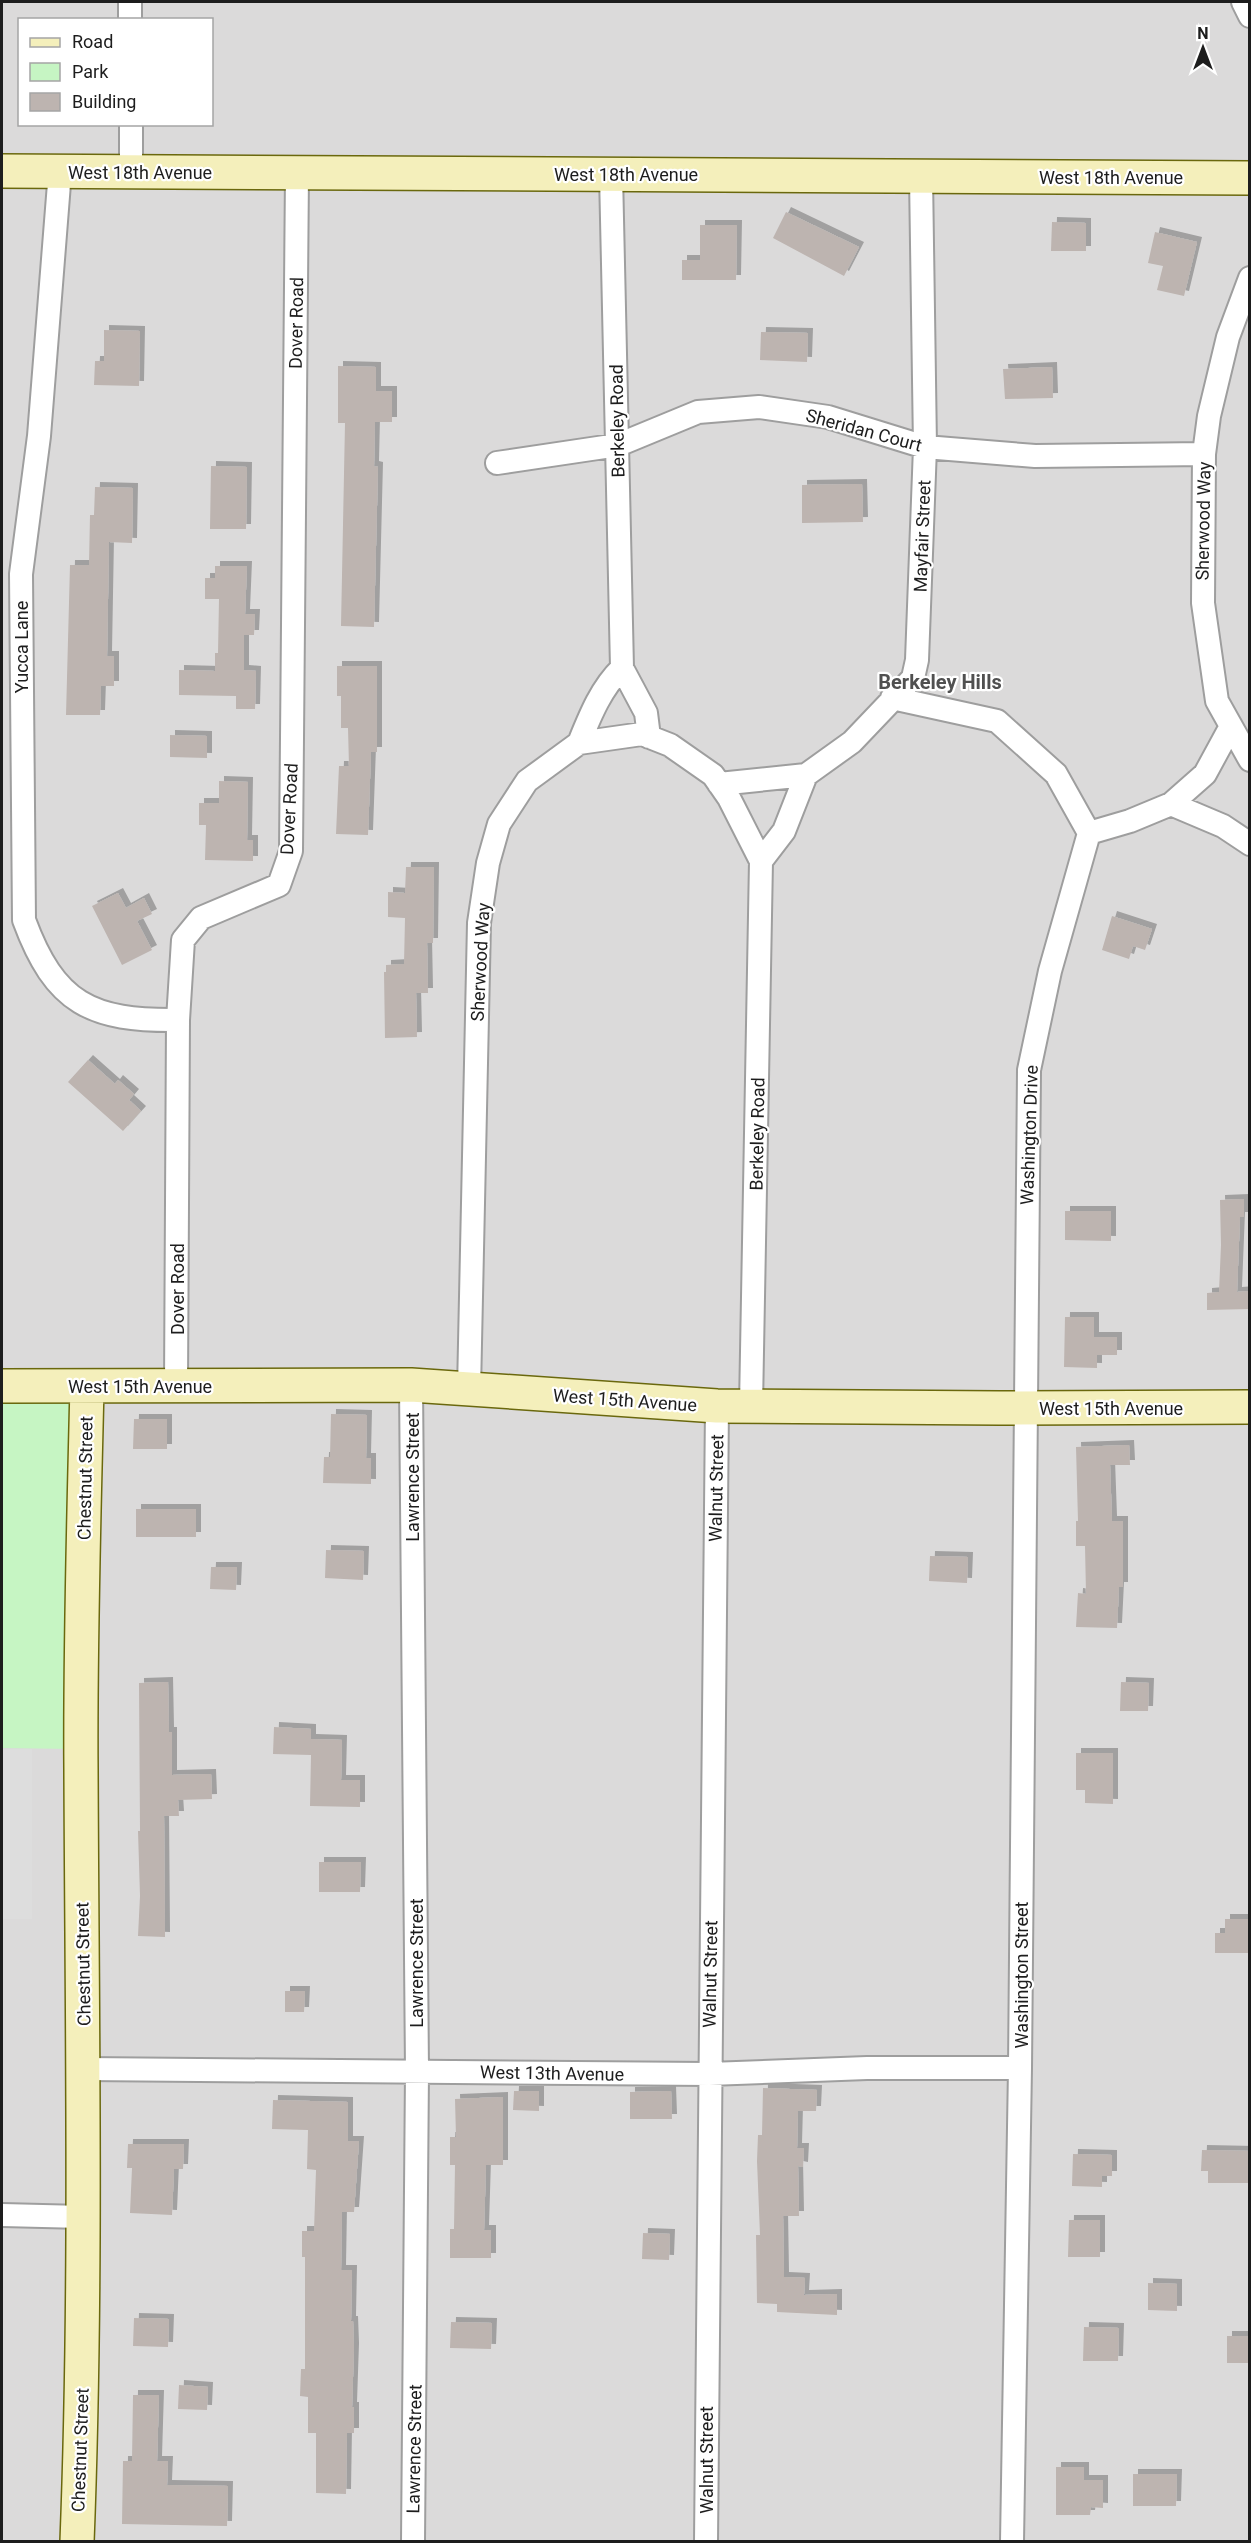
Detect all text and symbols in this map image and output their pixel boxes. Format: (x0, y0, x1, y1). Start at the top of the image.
legend (18, 18, 213, 126)
north arrow (1173, 18, 1233, 78)
text: N (1197, 24, 1209, 43)
text: Road (72, 31, 113, 52)
text: Park (72, 61, 109, 82)
text: Building (72, 91, 136, 112)
street label: West 18th Avenue (68, 162, 212, 183)
street label: West 18th Avenue (554, 164, 698, 185)
street label: West 18th Avenue (1039, 167, 1183, 188)
street label: Dover Road (285, 277, 307, 369)
street label: Berkeley Road (606, 364, 628, 478)
street label: Sheridan Court (804, 404, 924, 456)
street label: Sherwood Way (1191, 461, 1215, 581)
street label: Mayfair Street (910, 479, 934, 593)
street label: Yucca Lane (11, 601, 32, 693)
district label: Berkeley Hills (878, 670, 1002, 694)
street label: Dover Road (276, 763, 302, 855)
street label: Sherwood Way (466, 902, 494, 1022)
street label: Washington Drive (1016, 1065, 1042, 1205)
street label: Berkeley Road (746, 1077, 768, 1191)
street label: Dover Road (167, 1243, 188, 1335)
street label: West 15th Avenue (68, 1376, 212, 1397)
street label: West 15th Avenue (552, 1384, 698, 1416)
street label: West 15th Avenue (1039, 1398, 1183, 1419)
street label: Lawrence Street (402, 1412, 423, 1542)
street label: Chestnut Street (73, 1416, 97, 1540)
street label: Walnut Street (705, 1434, 727, 1542)
street label: Lawrence Street (406, 1898, 427, 2028)
street label: Washington Street (1011, 1901, 1032, 2048)
street label: Chestnut Street (71, 1902, 95, 2026)
street label: Walnut Street (699, 1920, 721, 2028)
street label: West 13th Avenue (480, 2061, 624, 2085)
street label: Lawrence Street (402, 2384, 426, 2514)
street label: Chestnut Street (67, 2388, 93, 2512)
street label: Walnut Street (696, 2406, 717, 2514)

